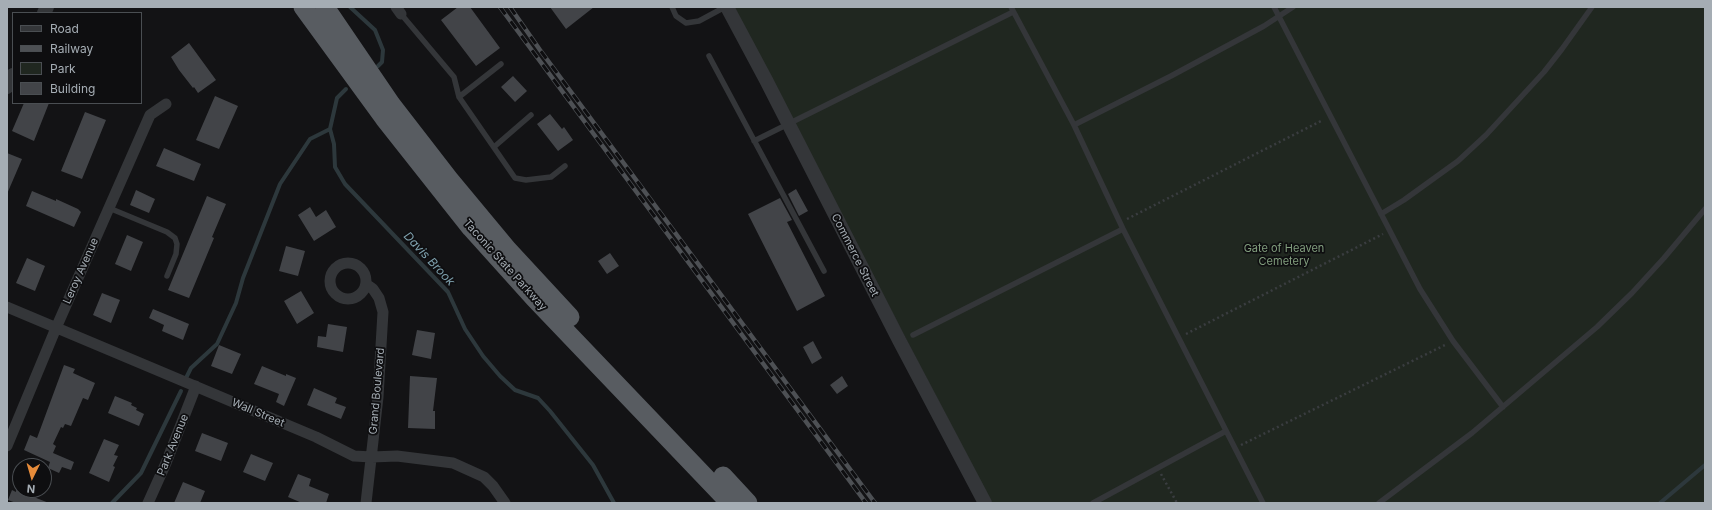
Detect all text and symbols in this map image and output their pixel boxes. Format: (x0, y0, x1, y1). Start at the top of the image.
legend (12, 12, 142, 104)
text: Road (50, 21, 79, 36)
text: Railway (50, 41, 93, 56)
text: Park (50, 61, 76, 76)
text: Building (50, 81, 95, 96)
street label: Commerce Street (828, 211, 882, 299)
street label: Taconic State Parkway (460, 217, 550, 313)
water label: Davis Brook (400, 229, 458, 289)
street label: Leroy Avenue (61, 236, 101, 306)
park label: Gate of Heaven Cemetery (1244, 242, 1324, 268)
street label: Grand Boulevard (367, 347, 387, 435)
street label: Wall Street (230, 396, 286, 430)
street label: Park Avenue (155, 412, 191, 478)
north arrow (12, 458, 52, 498)
text: N (26, 482, 36, 496)

